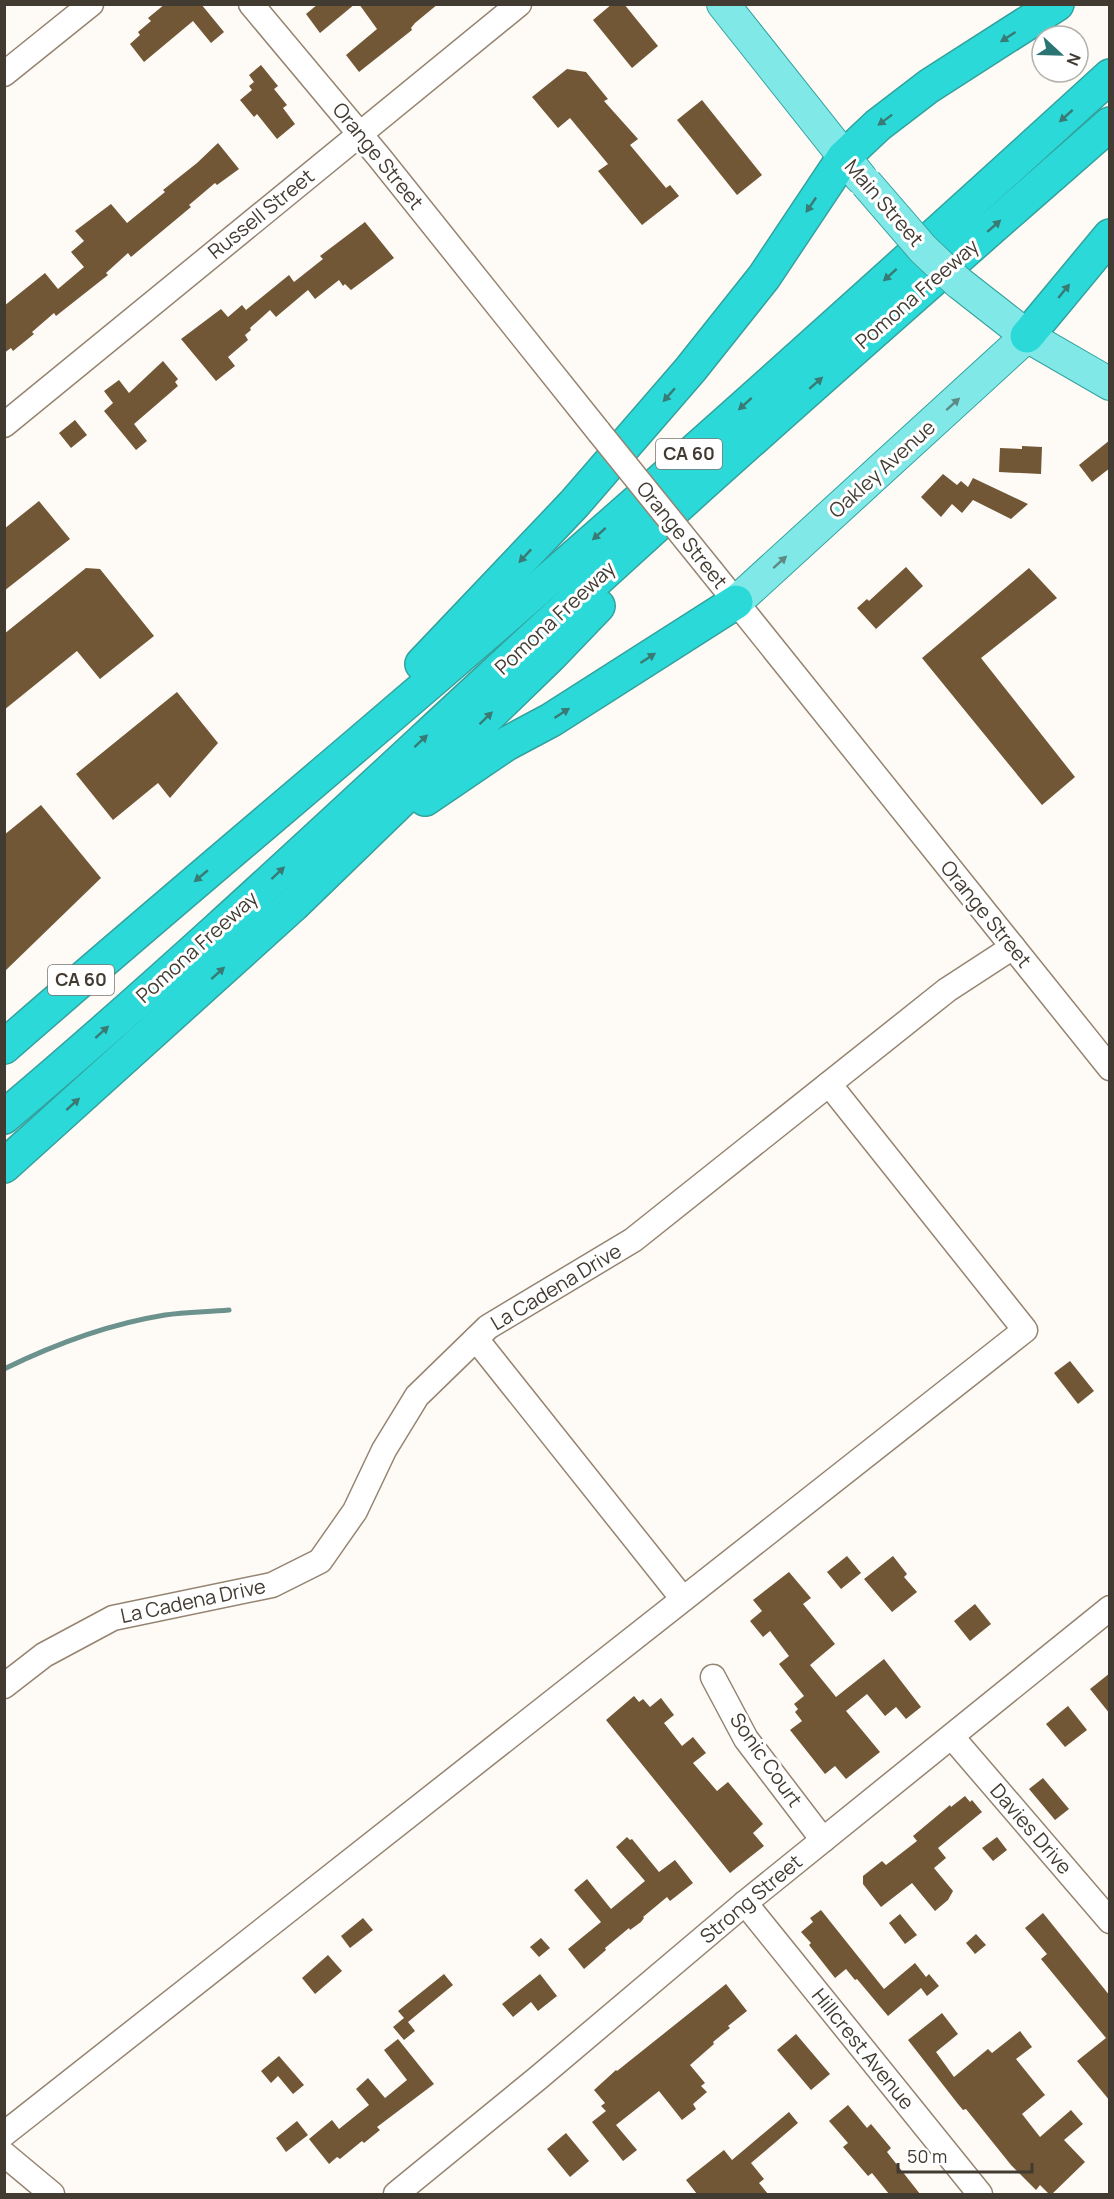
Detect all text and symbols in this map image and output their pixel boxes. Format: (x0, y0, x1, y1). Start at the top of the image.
north arrow (1030, 24, 1090, 84)
one-way arrow (1000, 31, 1016, 42)
text: N (1062, 50, 1086, 69)
street label: Orange Street (327, 96, 430, 215)
one-way arrow (1059, 109, 1074, 122)
one-way arrow (877, 113, 892, 125)
street label: Main Street (839, 153, 930, 252)
street label: Russell Street (202, 162, 319, 265)
one-way arrow (805, 197, 817, 213)
one-way arrow (986, 220, 1001, 233)
street label: Pomona Freeway (849, 232, 985, 355)
one-way arrow (883, 268, 898, 281)
one-way arrow (1057, 283, 1070, 299)
one-way arrow (808, 377, 823, 390)
one-way arrow (663, 387, 676, 402)
one-way arrow (737, 397, 752, 411)
one-way arrow (945, 398, 960, 411)
street label: Oakley Avenue (823, 414, 941, 524)
road number: CA 60 (656, 439, 722, 469)
street label: Orange Street (631, 475, 734, 594)
one-way arrow (592, 527, 607, 540)
one-way arrow (519, 549, 533, 563)
street label: Pomona Freeway (489, 554, 621, 681)
one-way arrow (772, 556, 786, 570)
one-way arrow (640, 652, 656, 664)
one-way arrow (554, 708, 570, 719)
one-way arrow (479, 712, 493, 726)
one-way arrow (413, 735, 428, 748)
street label: Orange Street (935, 854, 1038, 973)
one-way arrow (270, 866, 285, 880)
one-way arrow (194, 869, 209, 882)
street label: Pomona Freeway (130, 884, 264, 1009)
road number: CA 60 (48, 965, 114, 995)
one-way arrow (210, 967, 225, 980)
one-way arrow (94, 1026, 109, 1039)
one-way arrow (66, 1097, 81, 1111)
street label: La Cadena Drive (485, 1237, 626, 1336)
street label: La Cadena Drive (118, 1572, 268, 1629)
street label: Sonic Court (724, 1707, 809, 1812)
street label: Davies Drive (984, 1778, 1078, 1880)
street label: Strong Street (694, 1848, 807, 1949)
street label: Hillcrest Avenue (806, 1983, 921, 2115)
scale bar (898, 2136, 1032, 2174)
text: 50 m (907, 2144, 947, 2168)

